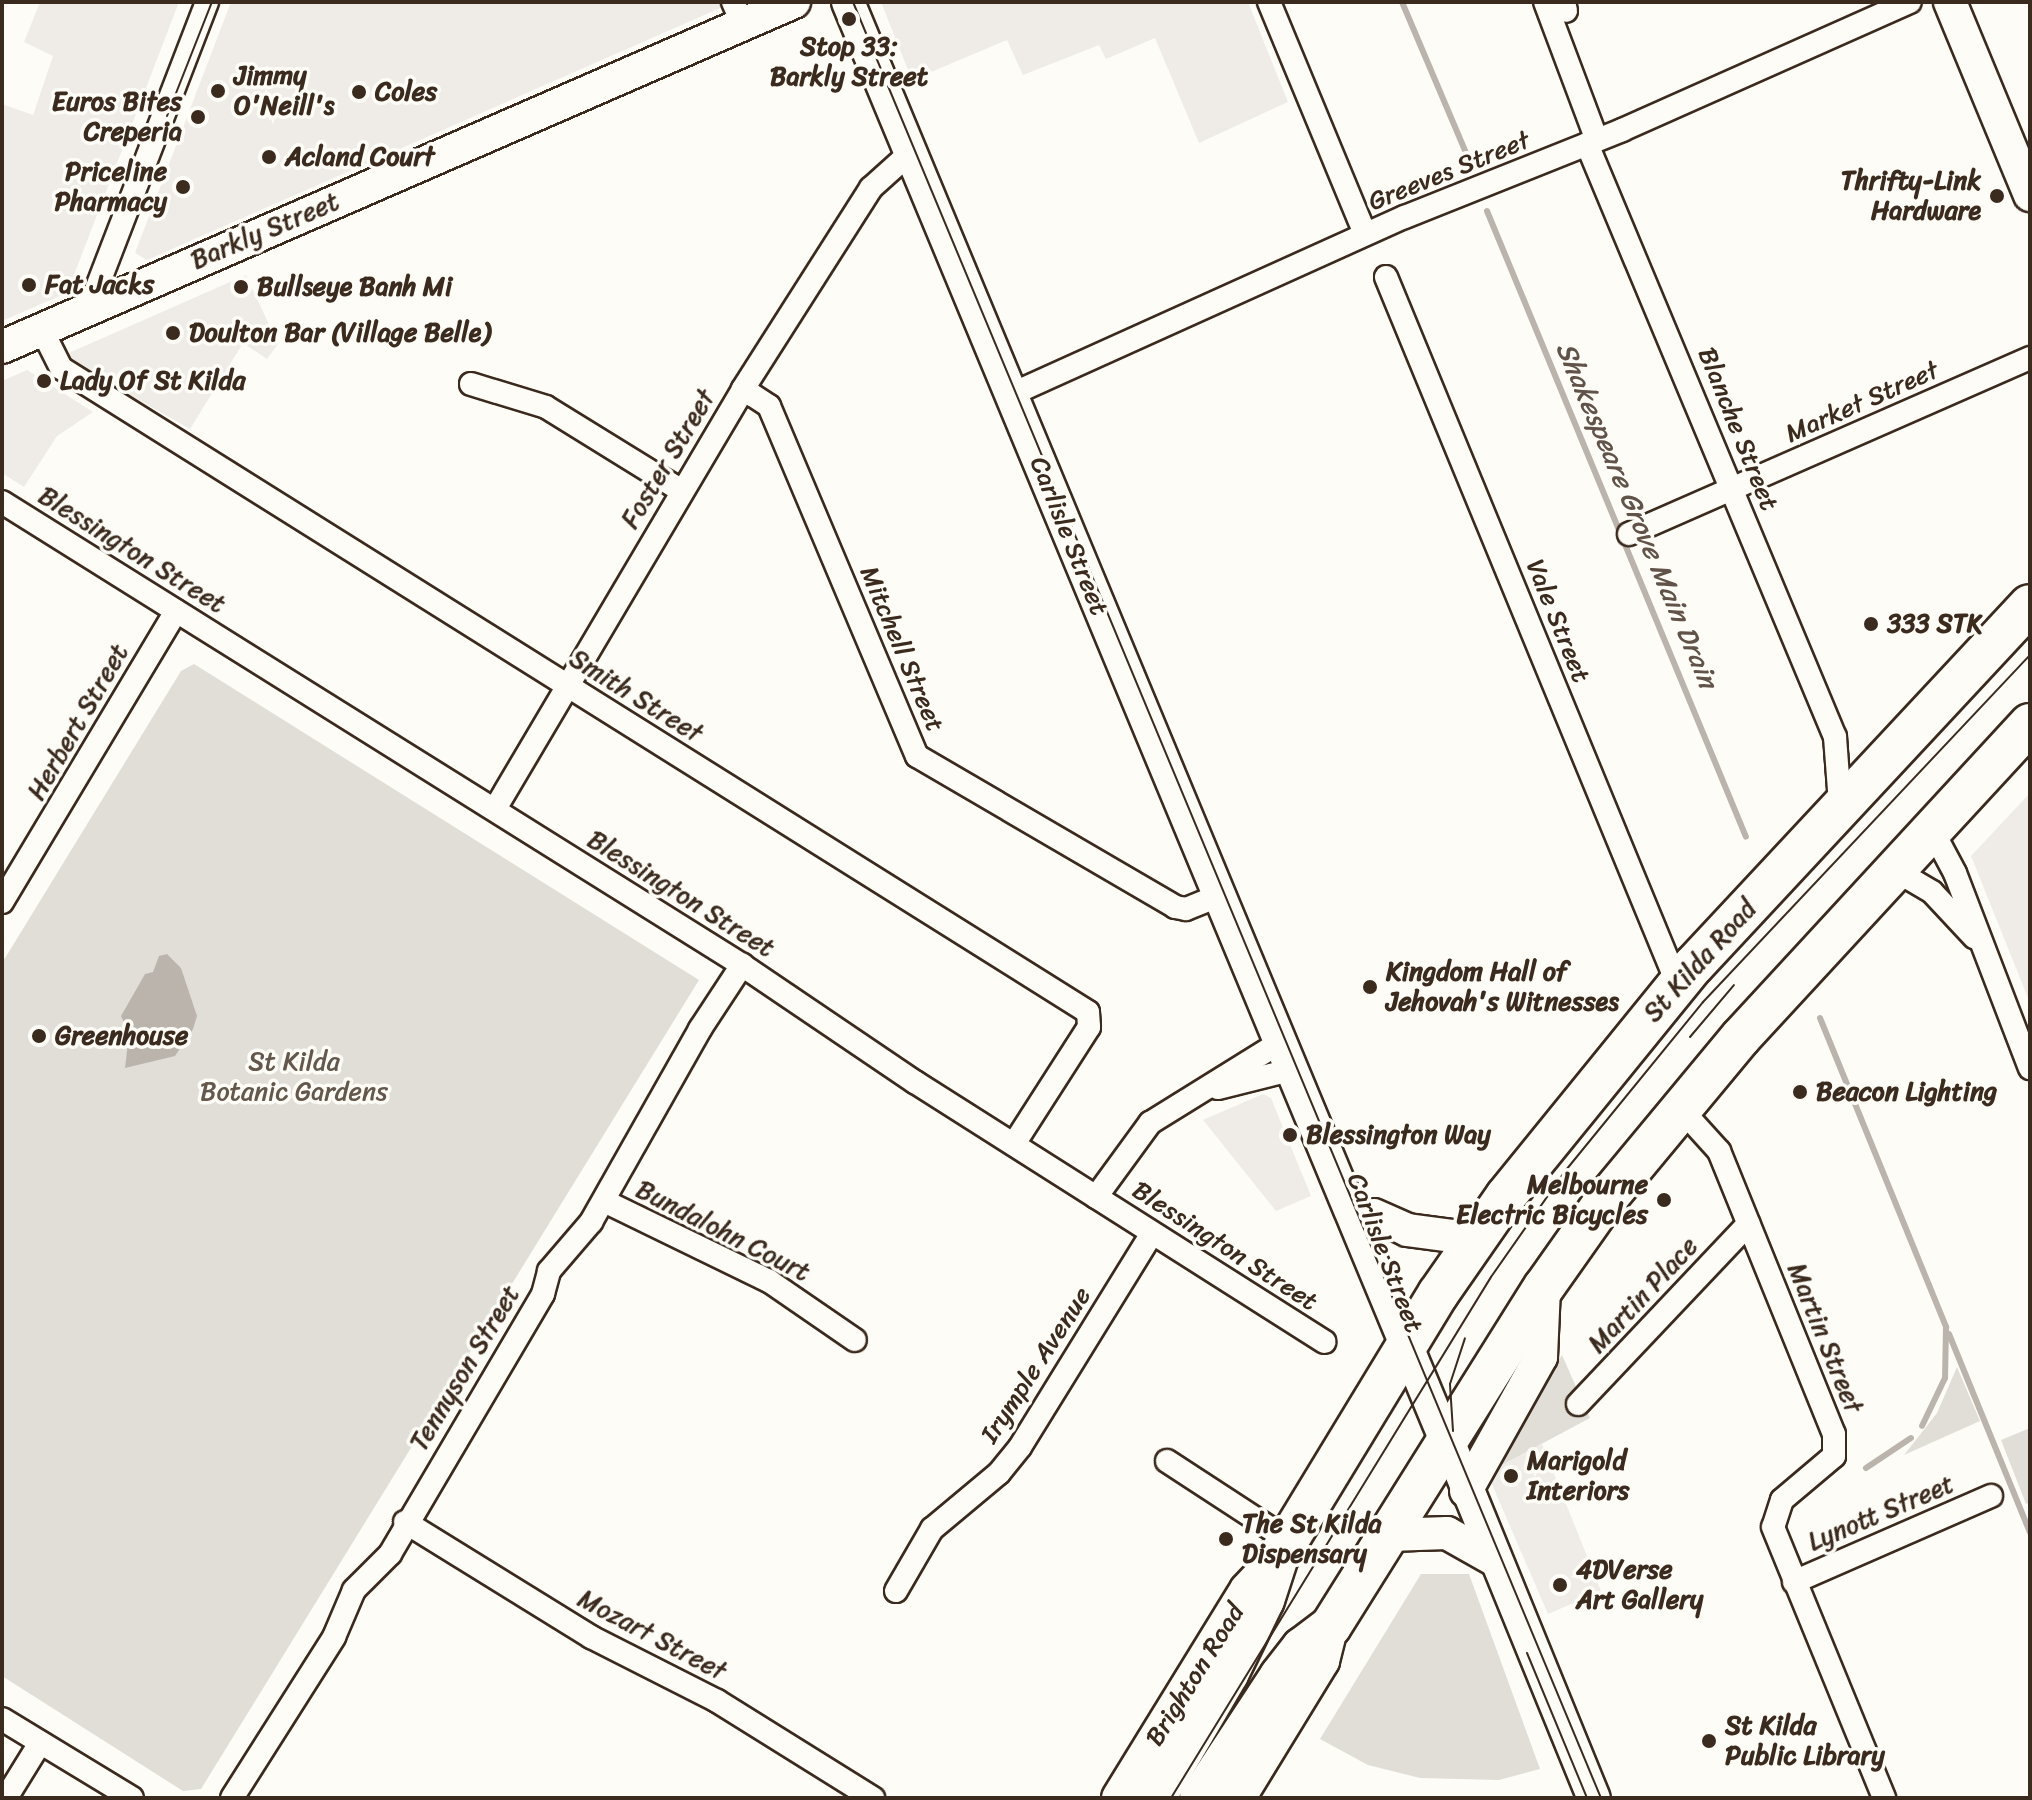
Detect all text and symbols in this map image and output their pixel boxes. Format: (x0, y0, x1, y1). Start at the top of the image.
marker: Stop 33: Barkly Street (840, 10, 858, 28)
place label: Stop 33: Barkly Street (770, 31, 928, 92)
place label: Jimmy O'Neill's (234, 60, 334, 122)
place label: Coles (375, 76, 437, 108)
marker: Jimmy O'Neill's (209, 82, 227, 100)
marker: Coles (350, 83, 368, 101)
place label: Euros Bites Creperia (51, 86, 182, 148)
marker: Euros Bites Creperia (189, 108, 207, 126)
street label: Greeves Street (1364, 124, 1534, 218)
place label: Acland Court (285, 141, 435, 173)
marker: Acland Court (260, 148, 278, 166)
place label: Priceline Pharmacy (54, 156, 167, 218)
place label: Thrifty-Link Hardware (1841, 165, 1981, 226)
marker: Priceline Pharmacy (174, 178, 192, 196)
street label: Barkly Street (187, 186, 343, 276)
marker: Thrifty-Link Hardware (1988, 187, 2006, 205)
place label: Fat Jacks (45, 269, 153, 301)
place label: Bullseye Banh Mi (257, 271, 451, 303)
marker: Fat Jacks (20, 276, 38, 294)
marker: Bullseye Banh Mi (232, 278, 250, 296)
place label: Doulton Bar (Village Belle) (189, 317, 490, 349)
marker: Doulton Bar (Village Belle) (164, 324, 182, 342)
water label: Shakespeare Grove Main Drain (1549, 337, 1725, 693)
street label: Blanche Street (1691, 343, 1785, 515)
street label: Market Street (1780, 354, 1944, 450)
place label: Lady Of St Kilda (60, 365, 246, 397)
marker: Lady Of St Kilda (35, 372, 53, 390)
street label: Foster Street (614, 384, 722, 534)
street label: Carlisle Street (1023, 453, 1115, 619)
street label: Blessington Street (33, 480, 231, 620)
street label: Vale Street (1519, 555, 1597, 687)
street label: Mitchell Street (853, 562, 951, 736)
place label: 333 STK (1887, 608, 1982, 640)
marker: 333 STK (1862, 615, 1880, 633)
street label: Herbert Street (21, 639, 135, 805)
street label: Smith Street (564, 643, 708, 749)
street label: Blessington Street (582, 824, 780, 964)
street label: St Kilda Road (1637, 893, 1763, 1029)
place label: Kingdom Hall of Jehovah's Witnesses (1386, 956, 1619, 1018)
marker: Kingdom Hall of Jehovah's Witnesses (1361, 978, 1379, 996)
place label: Greenhouse (55, 1020, 188, 1052)
marker: Greenhouse (30, 1027, 48, 1045)
park label: St Kilda Botanic Gardens (200, 1046, 388, 1108)
place label: Beacon Lighting (1816, 1076, 1996, 1108)
marker: Beacon Lighting (1791, 1083, 1809, 1101)
place label: Blessington Way (1306, 1119, 1491, 1151)
marker: Blessington Way (1281, 1126, 1299, 1144)
street label: Carlisle Street (1340, 1169, 1430, 1337)
place label: Melbourne Electric Bicycles (1456, 1169, 1648, 1230)
street label: Bundalohn Court (631, 1174, 815, 1288)
street label: Blessington Street (1127, 1175, 1323, 1317)
marker: Melbourne Electric Bicycles (1655, 1191, 1673, 1209)
street label: Martin Place (1581, 1231, 1705, 1359)
street label: Martin Street (1781, 1258, 1869, 1418)
street label: Tennyson Street (403, 1279, 527, 1457)
street label: Irymple Avenue (974, 1282, 1098, 1448)
place label: Marigold Interiors (1527, 1445, 1629, 1506)
marker: Marigold Interiors (1502, 1467, 1520, 1485)
street label: Lynott Street (1803, 1468, 1959, 1558)
place label: The St Kilda Dispensary (1242, 1508, 1382, 1570)
marker: The St Kilda Dispensary (1217, 1530, 1235, 1548)
place label: 4DVerse Art Gallery (1576, 1554, 1703, 1616)
marker: 4DVerse Art Gallery (1551, 1576, 1569, 1594)
street label: Mozart Street (573, 1583, 731, 1687)
street label: Brighton Road (1139, 1598, 1251, 1752)
place label: St Kilda Public Library (1725, 1710, 1885, 1772)
marker: St Kilda Public Library (1700, 1732, 1718, 1750)

